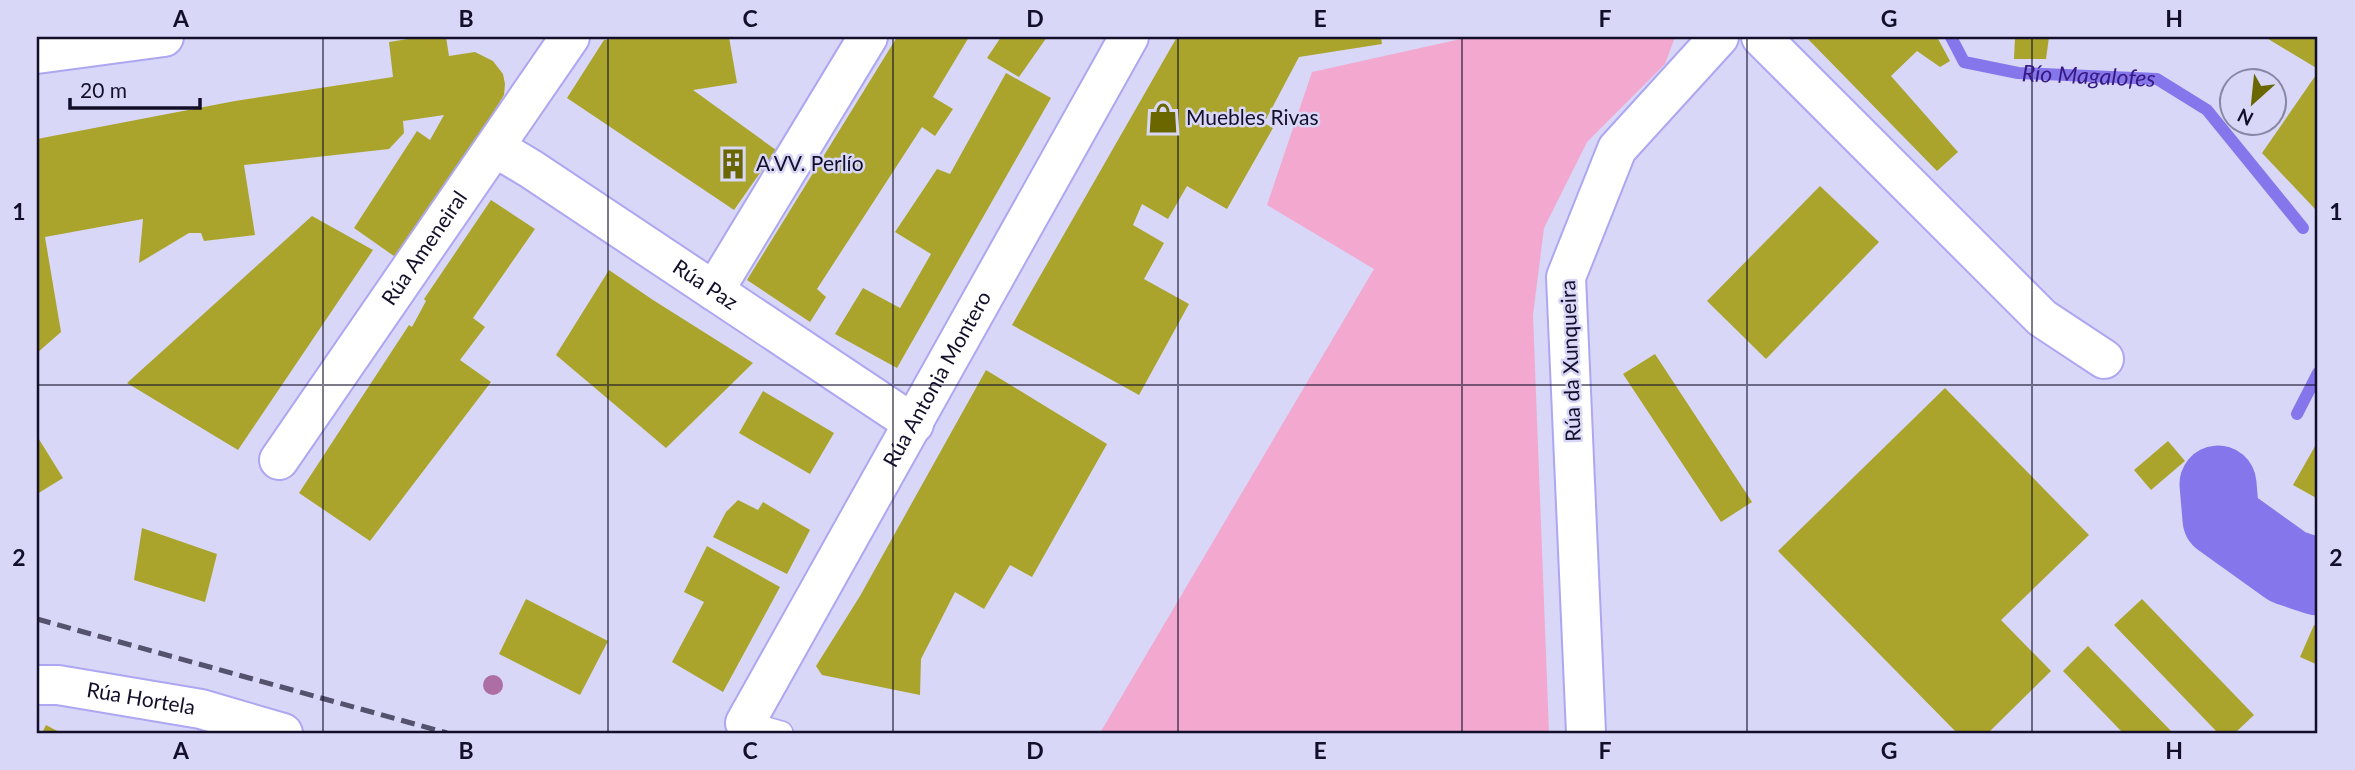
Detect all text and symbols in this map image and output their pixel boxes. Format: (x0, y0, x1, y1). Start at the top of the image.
text: A (172, 4, 190, 32)
text: B (458, 4, 474, 32)
text: C (742, 4, 758, 32)
text: D (1026, 4, 1044, 32)
text: E (1313, 4, 1327, 32)
text: F (1598, 4, 1612, 32)
text: G (1881, 4, 1897, 32)
text: H (2165, 4, 2183, 32)
water label: Río Magalofes (2021, 58, 2156, 92)
scale bar (70, 66, 200, 110)
north arrow (2218, 66, 2288, 136)
text: 20 m (80, 77, 127, 102)
shop icon: Muebles Rivas (1146, 101, 1180, 135)
place label: Muebles Rivas (1186, 104, 1319, 129)
text: N (2233, 104, 2257, 131)
building icon: A.VV. Perlío (716, 147, 750, 181)
place label: A.VV. Perlío (756, 150, 864, 175)
street label: Rúa Ameneiral (375, 186, 471, 309)
text: 1 (12, 197, 26, 225)
text: 1 (2329, 197, 2343, 225)
street label: Rúa Paz (669, 253, 743, 314)
street label: Rúa da Xunqueira (1554, 280, 1585, 442)
street label: Rúa Antonia Montero (877, 286, 995, 471)
text: 2 (12, 543, 26, 571)
text: 2 (2329, 543, 2343, 571)
street label: Rúa Hortela (85, 676, 197, 719)
text: A (172, 736, 190, 764)
text: B (458, 736, 474, 764)
text: C (742, 736, 758, 764)
text: D (1026, 736, 1044, 764)
text: E (1313, 736, 1327, 764)
text: F (1598, 736, 1612, 764)
text: G (1881, 736, 1897, 764)
text: H (2165, 736, 2183, 764)

